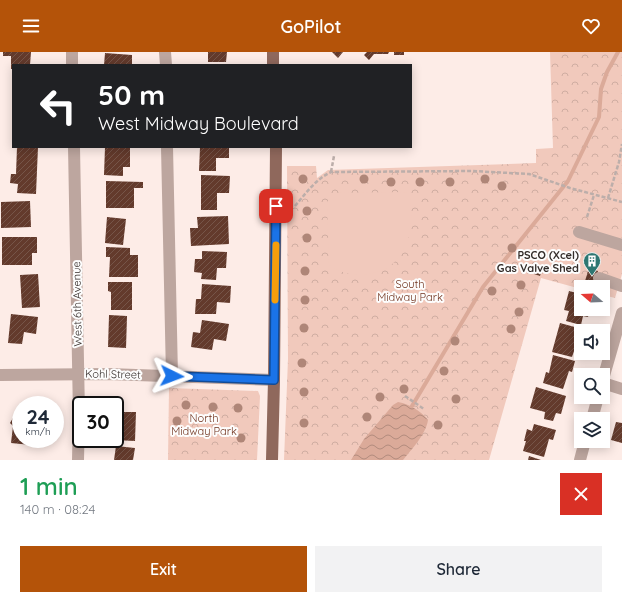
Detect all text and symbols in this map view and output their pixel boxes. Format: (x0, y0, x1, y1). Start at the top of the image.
icon: menu (20, 15, 42, 37)
text: GoPilot (280, 15, 342, 38)
icon: heart (580, 15, 602, 37)
text: 50 m (98, 77, 165, 112)
icon: left (32, 80, 84, 132)
text: West Midway Boulevard (98, 112, 299, 135)
pin (259, 189, 293, 223)
icon: arrive (265, 195, 287, 217)
place label: PSCO (Xcel) Gas Valve Shed (497, 248, 579, 275)
building icon: PSCO (Xcel) Gas Valve Shed (582, 251, 602, 276)
street label: West 6th Avenue (69, 261, 85, 347)
park label: South Midway Park (377, 277, 443, 304)
north arrow (574, 280, 610, 316)
map controls (574, 280, 610, 448)
button: sound (574, 324, 610, 360)
position arrow (151, 355, 193, 397)
street label: Kohl Street (85, 367, 141, 381)
button: search (574, 368, 610, 404)
speed limit sign: 30 (72, 396, 124, 448)
text: 24 (26, 404, 50, 429)
park label: North Midway Park (171, 411, 237, 438)
button: layers (574, 412, 610, 448)
text: km/h (25, 425, 51, 438)
text: 1 min (20, 471, 78, 501)
button: close (560, 473, 602, 515)
text: 140 m · 08:24 (20, 501, 95, 517)
button: Exit (20, 546, 307, 592)
button: Share (315, 546, 602, 592)

